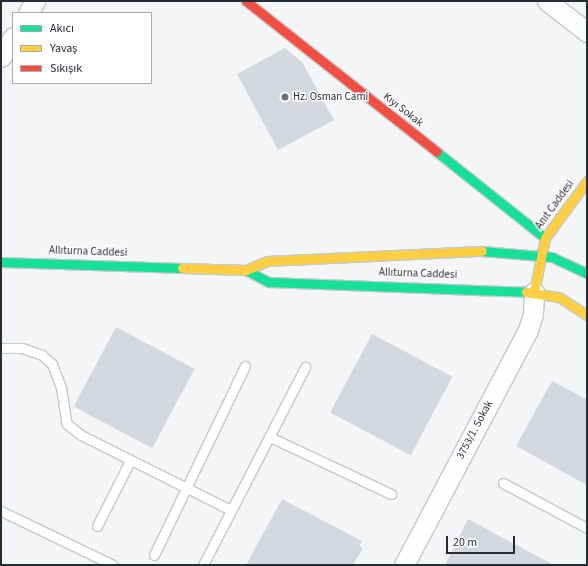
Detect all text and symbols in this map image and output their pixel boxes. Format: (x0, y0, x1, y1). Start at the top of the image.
legend (12, 12, 152, 84)
text: Akıcı (50, 20, 74, 37)
text: Yavaş (50, 40, 77, 57)
text: Sıkışık (50, 60, 82, 77)
place label: Hz. Osman Cami (293, 90, 368, 104)
street label: Kıyı Sokak (380, 90, 426, 130)
marker: Hz. Osman Cami (280, 92, 290, 102)
street label: Anıt Caddesi (533, 178, 577, 232)
street label: Allıturna Caddesi (49, 244, 127, 260)
street label: Allıturna Caddesi (379, 266, 457, 282)
street label: 3753/1. Sokak (454, 399, 496, 461)
scale bar (448, 528, 517, 554)
text: 20 m (453, 534, 477, 551)

